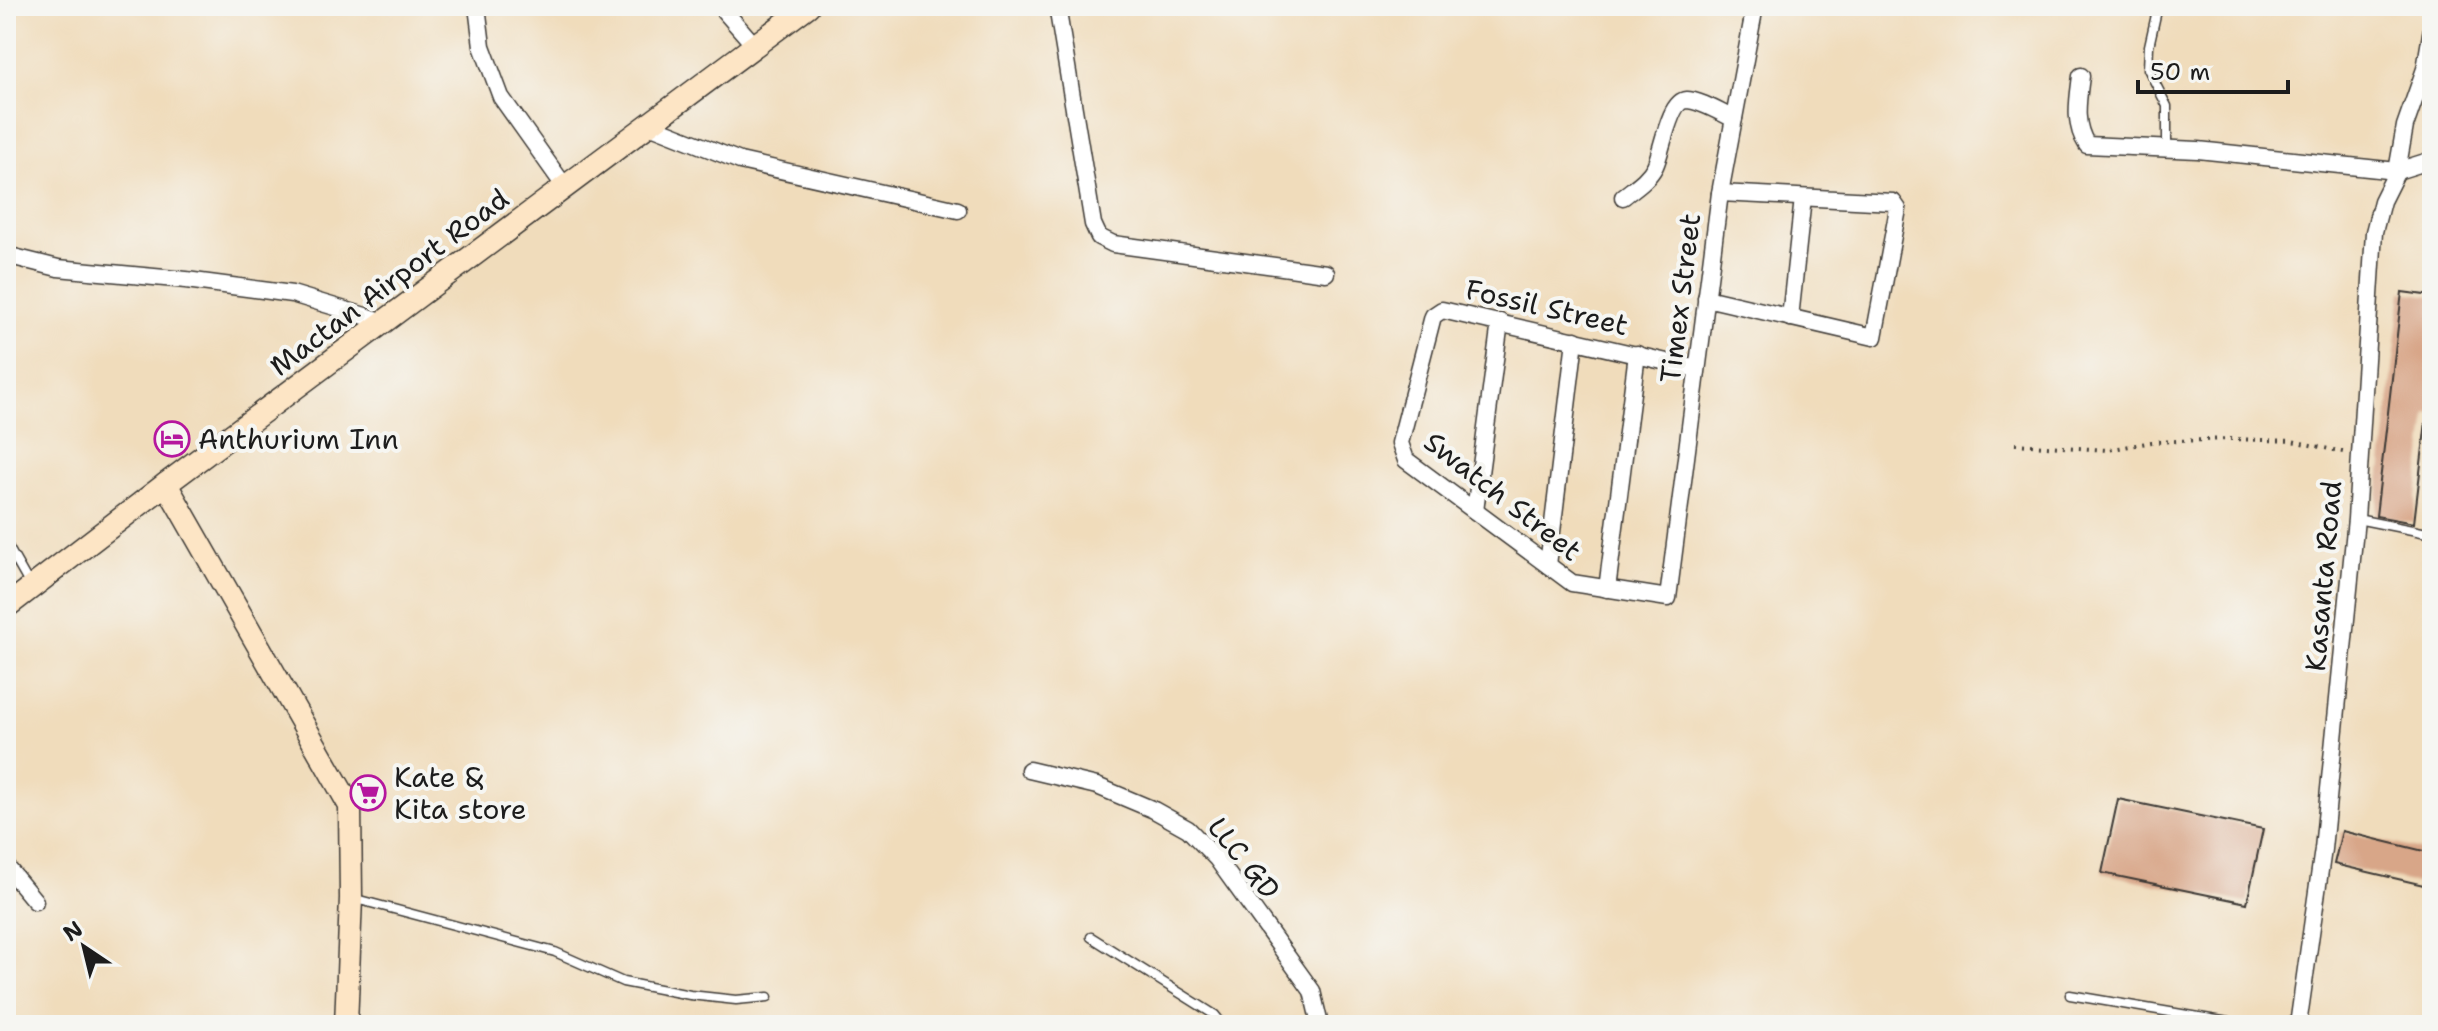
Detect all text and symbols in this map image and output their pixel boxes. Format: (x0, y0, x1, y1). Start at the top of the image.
scale bar (2138, 44, 2288, 94)
text: 50 m (2150, 56, 2210, 88)
street label: Mactan Airport Road (262, 180, 516, 384)
street label: Timex Street (1651, 211, 1709, 385)
street label: Fossil Street (1462, 270, 1632, 344)
hotel icon: Anthurium Inn (153, 420, 191, 458)
place label: Anthurium Inn (198, 420, 399, 458)
street label: Swatch Street (1417, 423, 1589, 569)
street label: Kasanta Road (2296, 479, 2350, 673)
place label: Kate & Kita store (394, 758, 527, 828)
supermarket icon: Kate & Kita store (349, 774, 387, 812)
street label: LLC GD (1199, 809, 1289, 907)
north arrow (44, 907, 124, 987)
text: N (57, 914, 88, 948)

